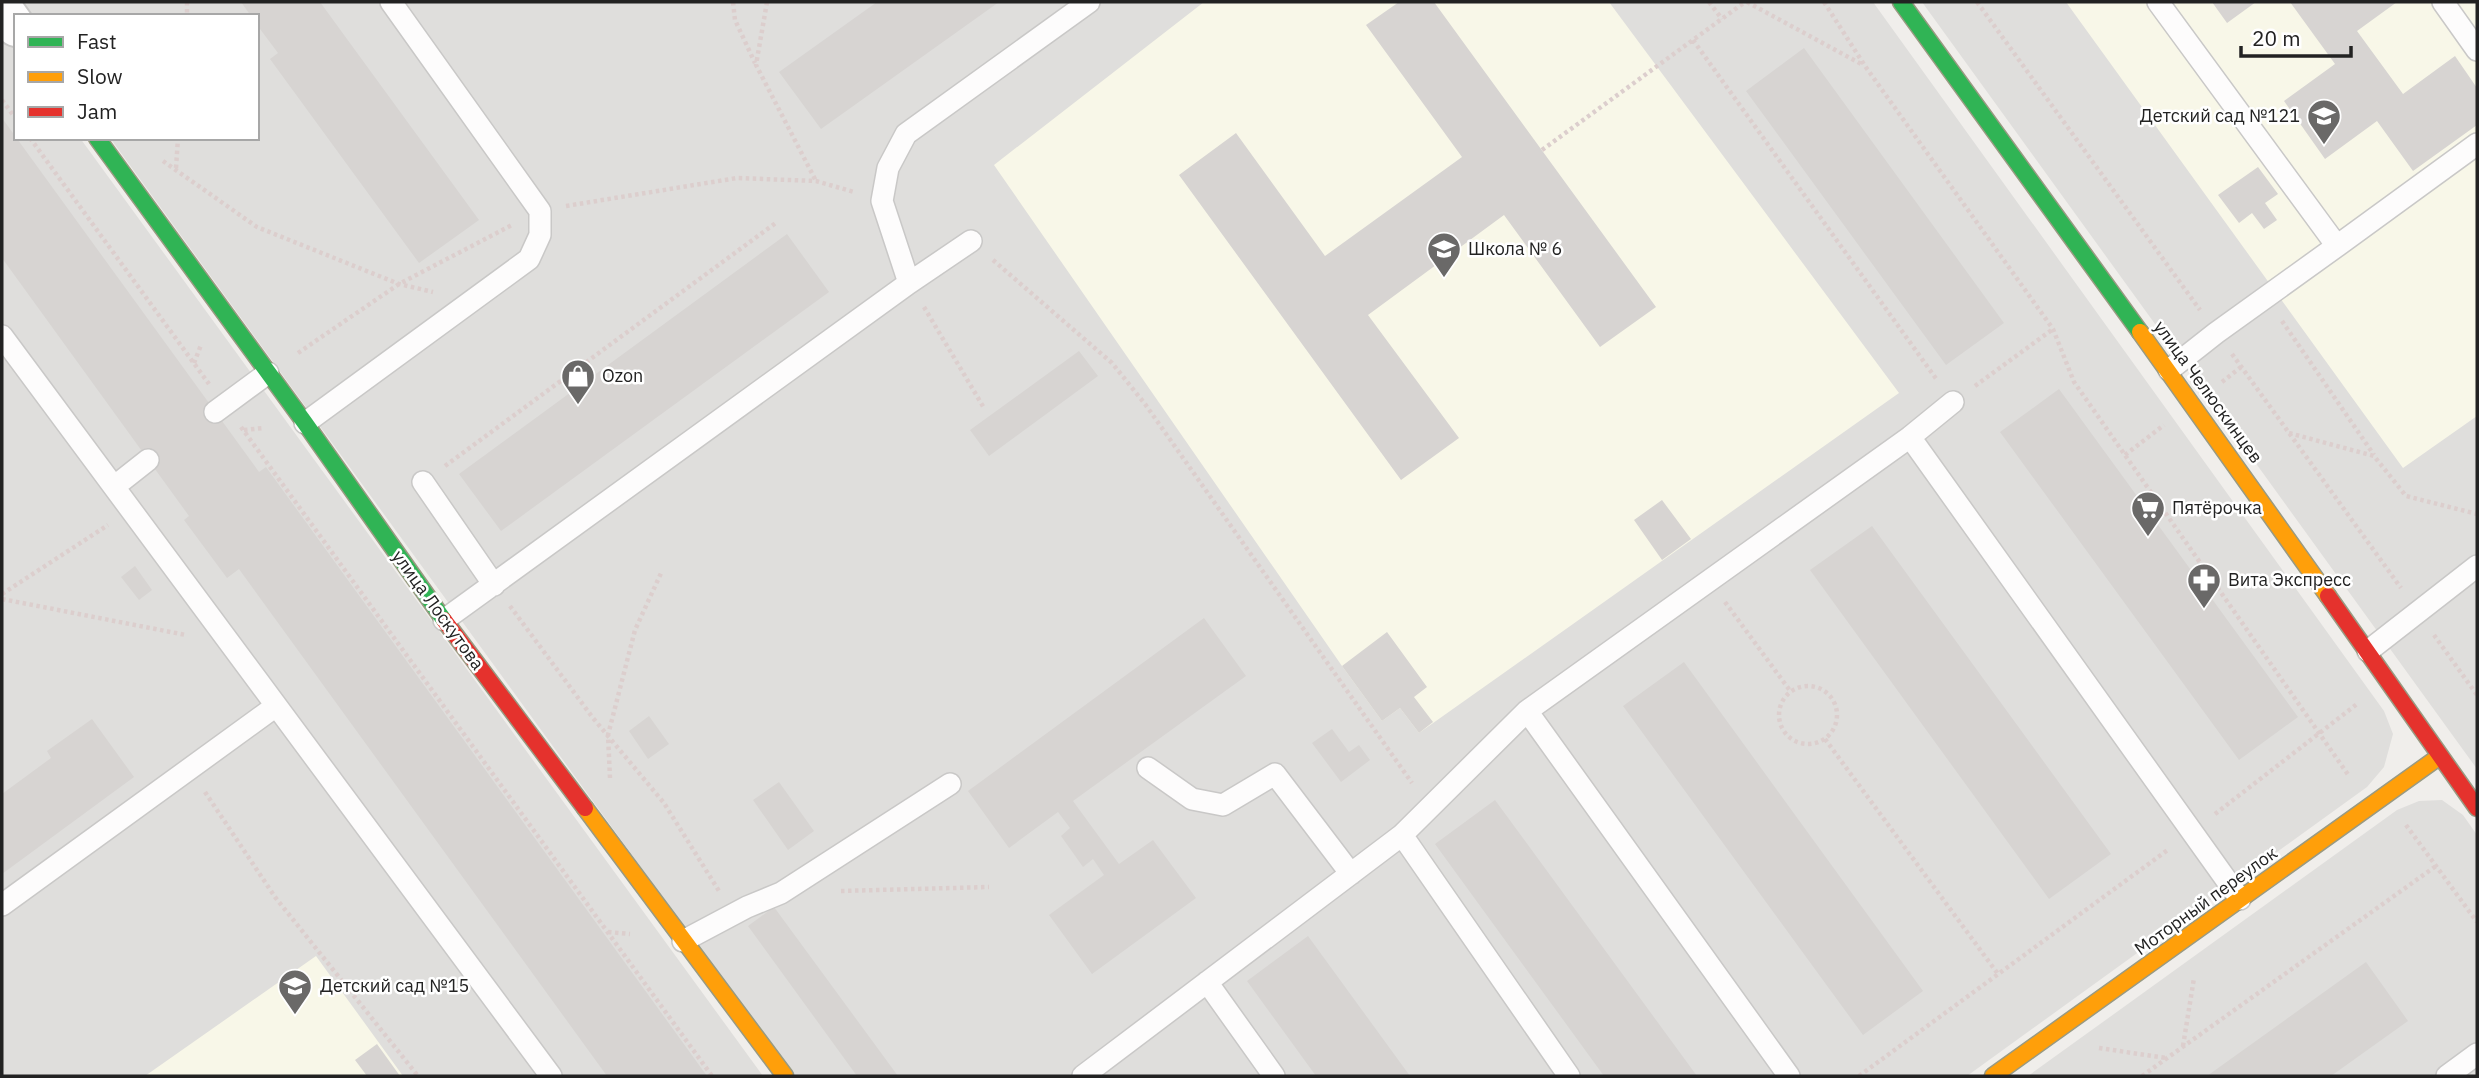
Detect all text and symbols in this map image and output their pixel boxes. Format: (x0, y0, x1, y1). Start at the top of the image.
legend (14, 14, 259, 140)
scale bar (2241, 14, 2351, 58)
text: 20 m (2252, 24, 2301, 52)
text: Fast (77, 27, 117, 55)
text: Slow (77, 62, 123, 90)
text: Jam (77, 97, 117, 125)
school or university icon: Детский сад №121 (2305, 97, 2343, 146)
place label: Детский сад №121 (2140, 104, 2300, 127)
school or university icon: Школа № 6 (1425, 230, 1463, 279)
place label: Школа № 6 (1468, 237, 1562, 260)
street label: улица Челюскинцев (2149, 316, 2268, 468)
shop icon: Ozon (559, 357, 597, 406)
place label: Ozon (602, 364, 643, 387)
supermarket icon: Пятёрочка (2129, 489, 2167, 538)
place label: Пятёрочка (2172, 496, 2262, 519)
street label: улица Лоскутова (387, 545, 490, 674)
pharmacy icon: Вита Экспресс (2185, 561, 2223, 610)
place label: Вита Экспресс (2228, 568, 2351, 591)
street label: Моторный переулок (2130, 841, 2282, 960)
school or university icon: Детский сад №15 (276, 967, 314, 1016)
place label: Детский сад №15 (320, 974, 469, 997)

